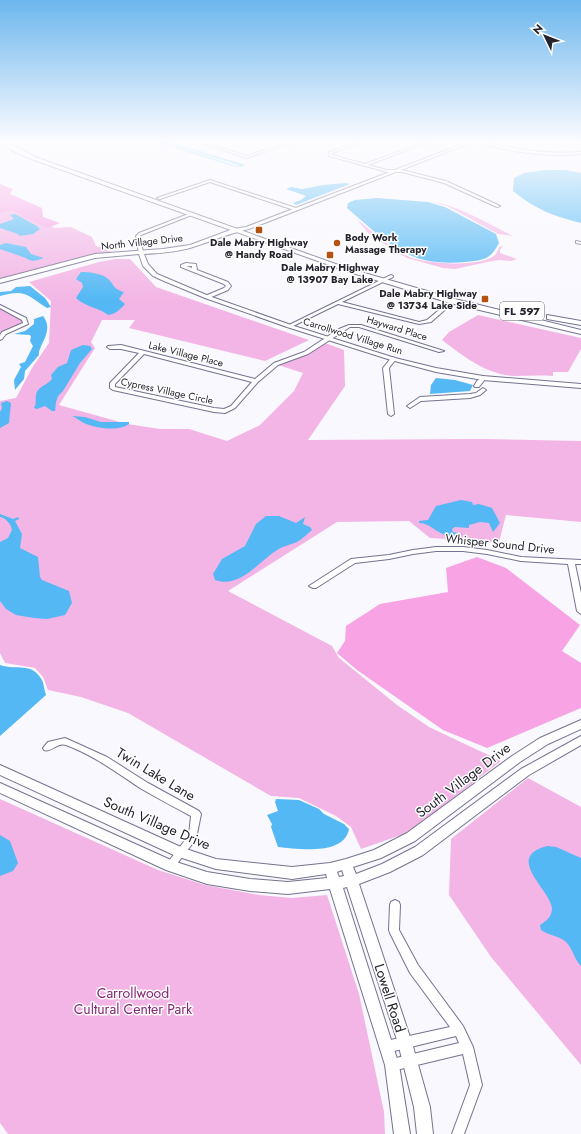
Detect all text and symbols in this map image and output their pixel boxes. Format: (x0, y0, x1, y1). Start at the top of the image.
north arrow (525, 16, 565, 56)
text: N (529, 21, 547, 38)
marker: Dale Mabry Highway @ Handy Road (254, 225, 264, 235)
street label: North Village Drive (100, 230, 184, 254)
place label: Body Work Massage Therapy (345, 230, 427, 257)
place label: Dale Mabry Highway @ Handy Road (210, 235, 309, 262)
marker: Body Work Massage Therapy (332, 238, 342, 248)
marker: Dale Mabry Highway @ 13907 Bay Lake (325, 250, 335, 260)
place label: Dale Mabry Highway @ 13907 Bay Lake (281, 260, 380, 287)
place label: Dale Mabry Highway @ 13734 Lake Side (379, 286, 478, 313)
marker: Dale Mabry Highway @ 13734 Lake Side (480, 294, 490, 304)
road number: FL 597 (500, 302, 544, 320)
street label: Hayward Place (365, 312, 429, 344)
street label: Carrollwood Village Run (301, 314, 405, 358)
street label: Lake Village Place (147, 337, 225, 371)
street label: Cypress Village Circle (120, 374, 214, 408)
street label: Whisper Sound Drive (445, 529, 555, 559)
street label: South Village Drive (411, 738, 515, 822)
street label: Twin Lake Lane (113, 743, 199, 805)
street label: South Village Drive (101, 791, 213, 855)
street label: Lowell Road (370, 961, 410, 1035)
park label: Carrollwood Cultural Center Park (74, 983, 193, 1019)

